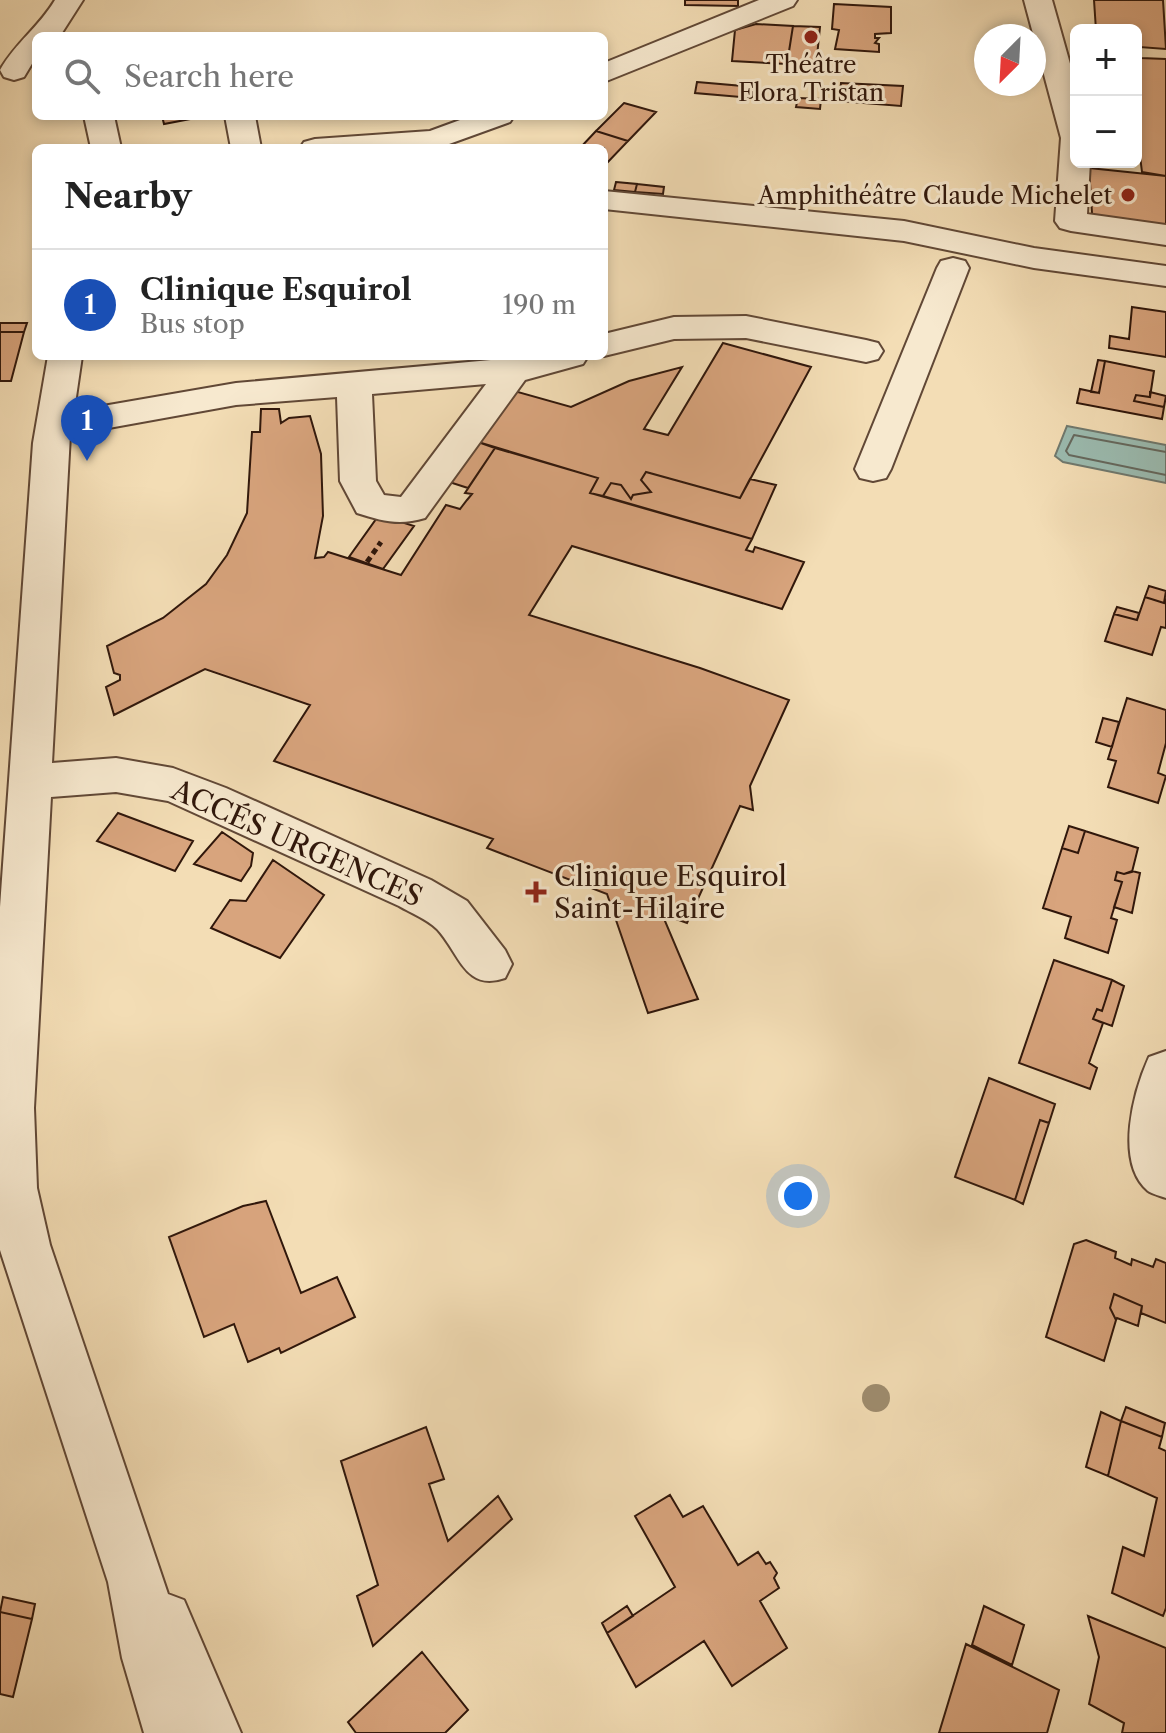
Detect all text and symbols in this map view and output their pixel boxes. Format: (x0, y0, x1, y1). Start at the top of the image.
north arrow (974, 24, 1046, 96)
map controls (1070, 24, 1142, 168)
button: + (1070, 24, 1142, 96)
marker: Théâtre Flora Tristan (802, 28, 820, 46)
search box (32, 32, 608, 120)
place label: Théâtre Flora Tristan (738, 50, 884, 107)
icon: search (60, 54, 104, 98)
text: Search here (124, 58, 294, 95)
button: − (1070, 96, 1142, 168)
text: Nearby (64, 175, 192, 217)
place label: Amphithéâtre Claude Michelet (757, 181, 1113, 210)
marker: Amphithéâtre Claude Michelet (1119, 186, 1137, 204)
text: Clinique Esquirol (140, 271, 412, 308)
text: 1 (84, 289, 96, 321)
text: 190 m (502, 289, 576, 321)
text: Bus stop (140, 308, 245, 340)
pin: 1 (61, 395, 113, 461)
street label: ACCÉS URGENCES (165, 772, 428, 914)
place label: Clinique Esquirol Saint-Hilaire (554, 859, 787, 925)
marker: Clinique Esquirol Saint-Hilaire (525, 881, 547, 903)
your location (778, 1176, 818, 1216)

